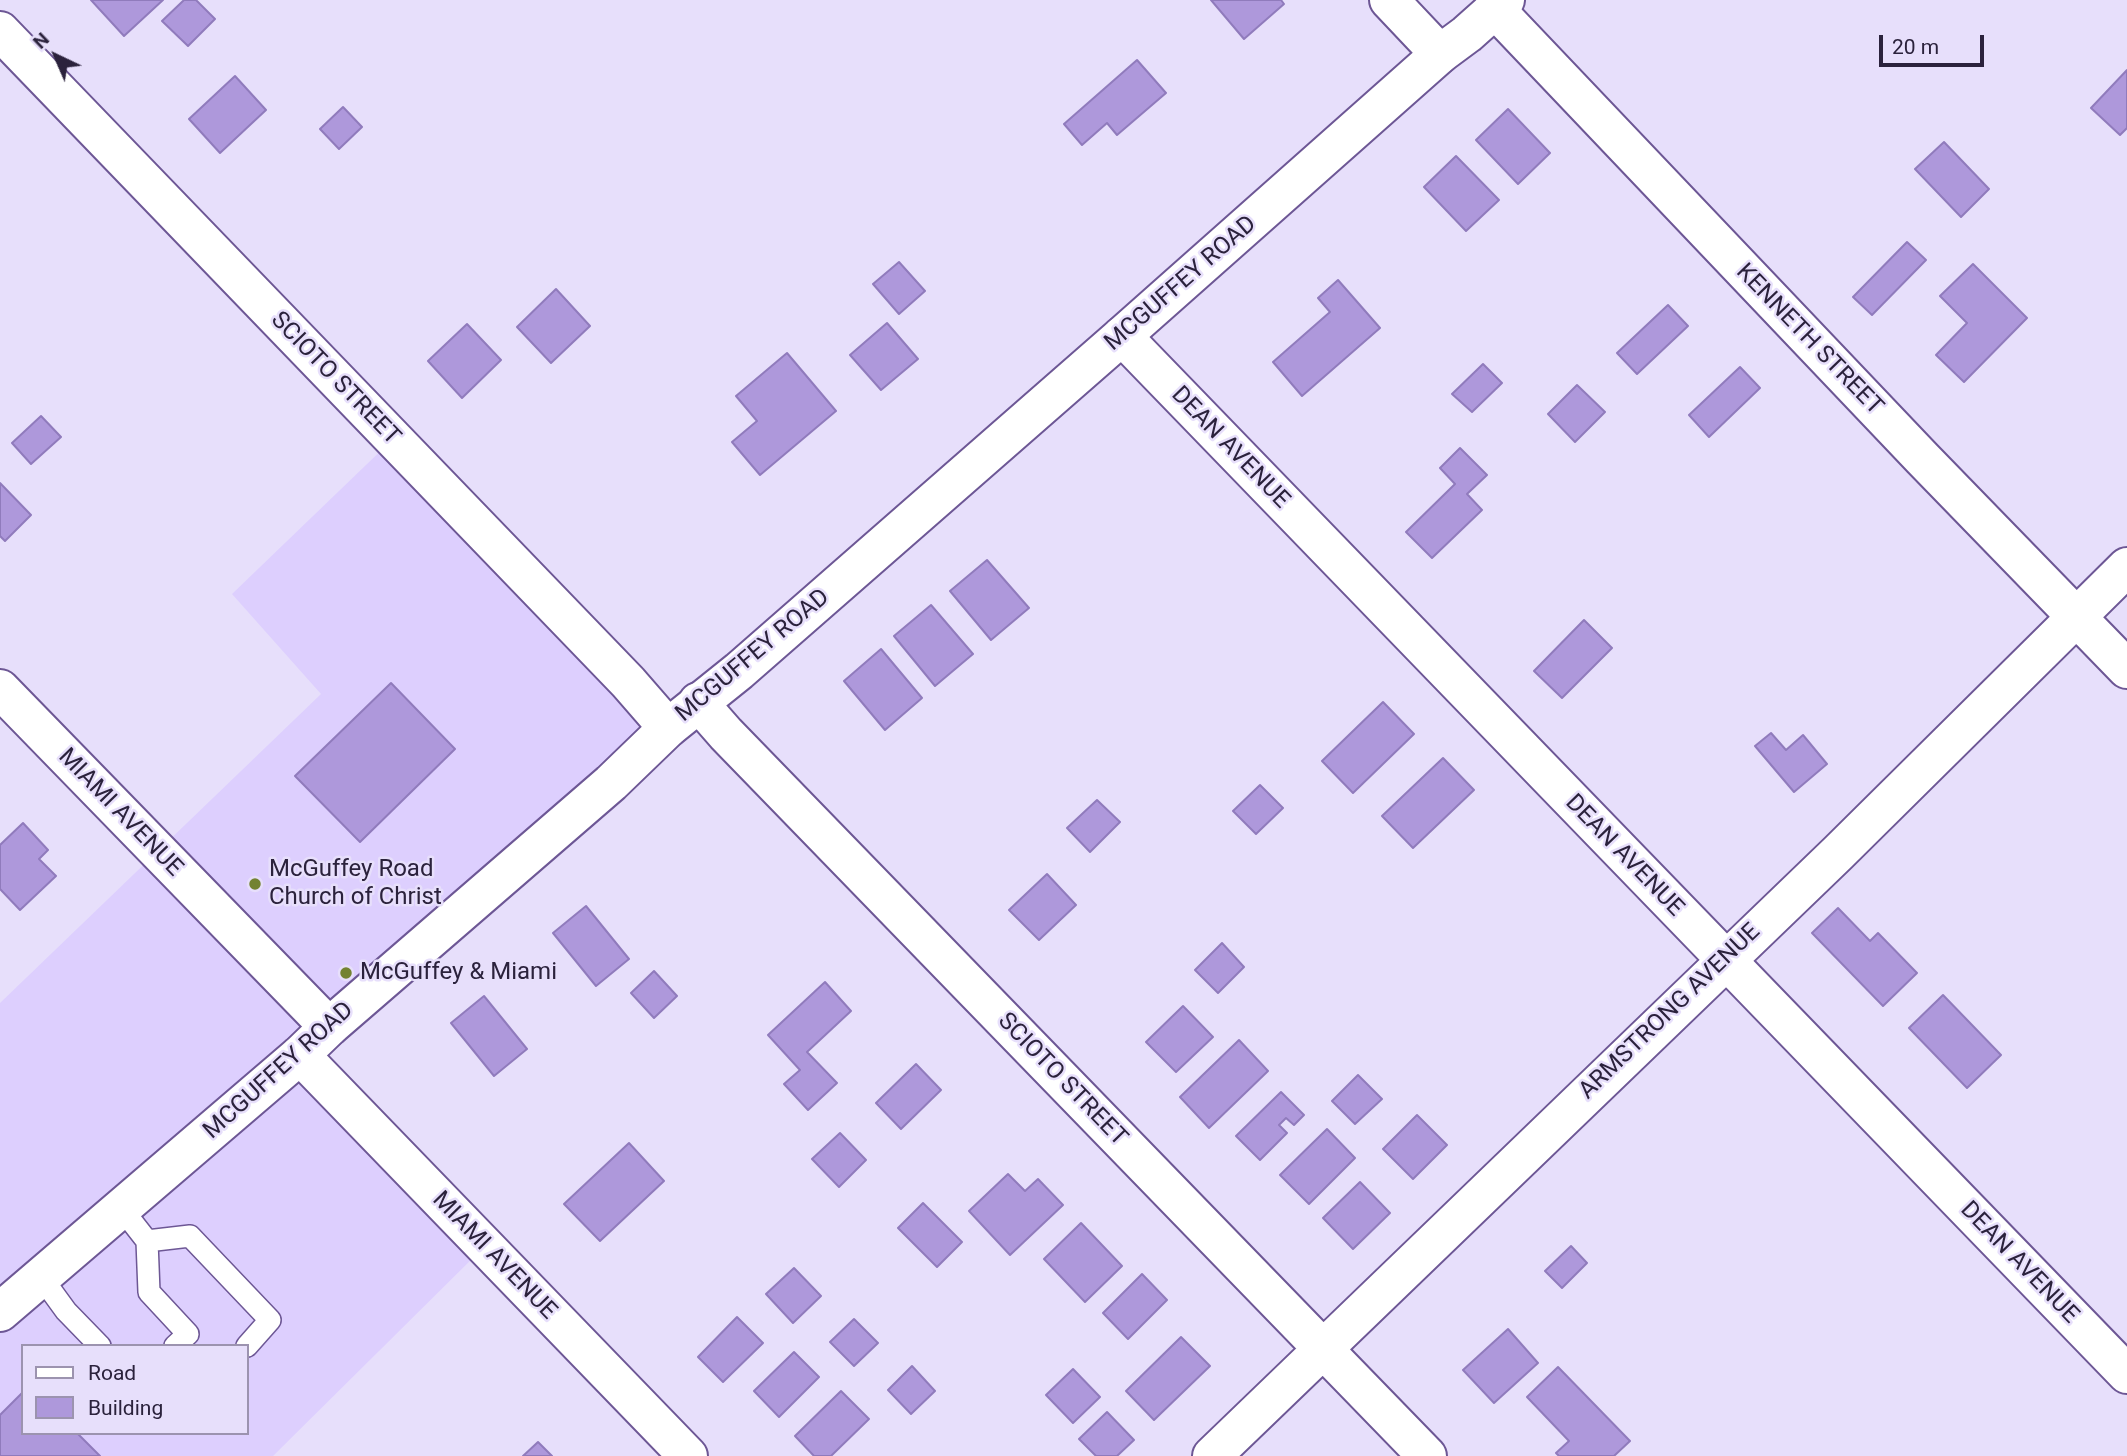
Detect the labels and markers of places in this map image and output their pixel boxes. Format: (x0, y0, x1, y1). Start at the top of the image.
place label: McGuffey Road Church of Christ (269, 856, 442, 912)
marker: McGuffey Road Church of Christ (247, 876, 263, 892)
place label: McGuffey & Miami (360, 959, 557, 987)
marker: McGuffey & Miami (338, 965, 354, 981)

